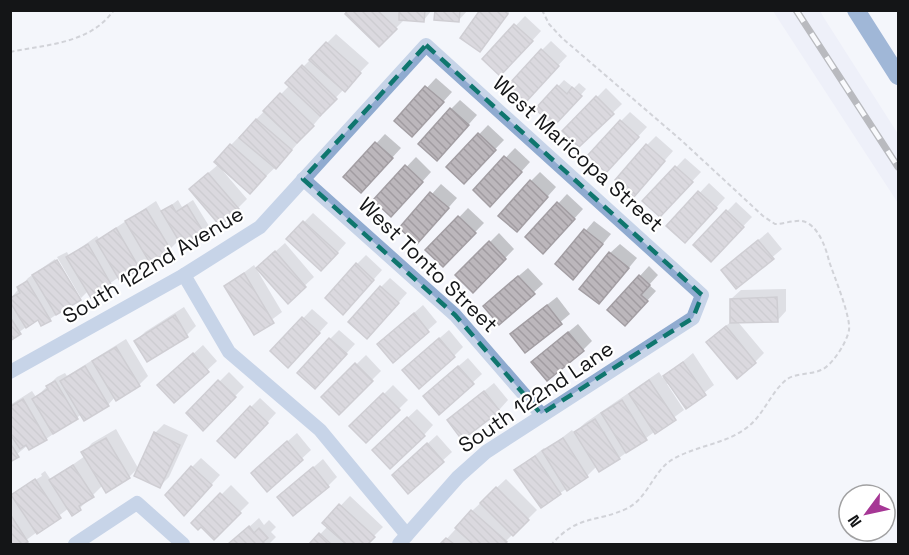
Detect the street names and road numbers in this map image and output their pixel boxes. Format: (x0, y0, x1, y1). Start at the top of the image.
street label: West Maricopa Street (487, 70, 669, 237)
street label: West Tonto Street (353, 191, 504, 338)
street label: South 122nd Avenue (57, 200, 248, 329)
street label: South 122nd Lane (453, 335, 618, 458)

